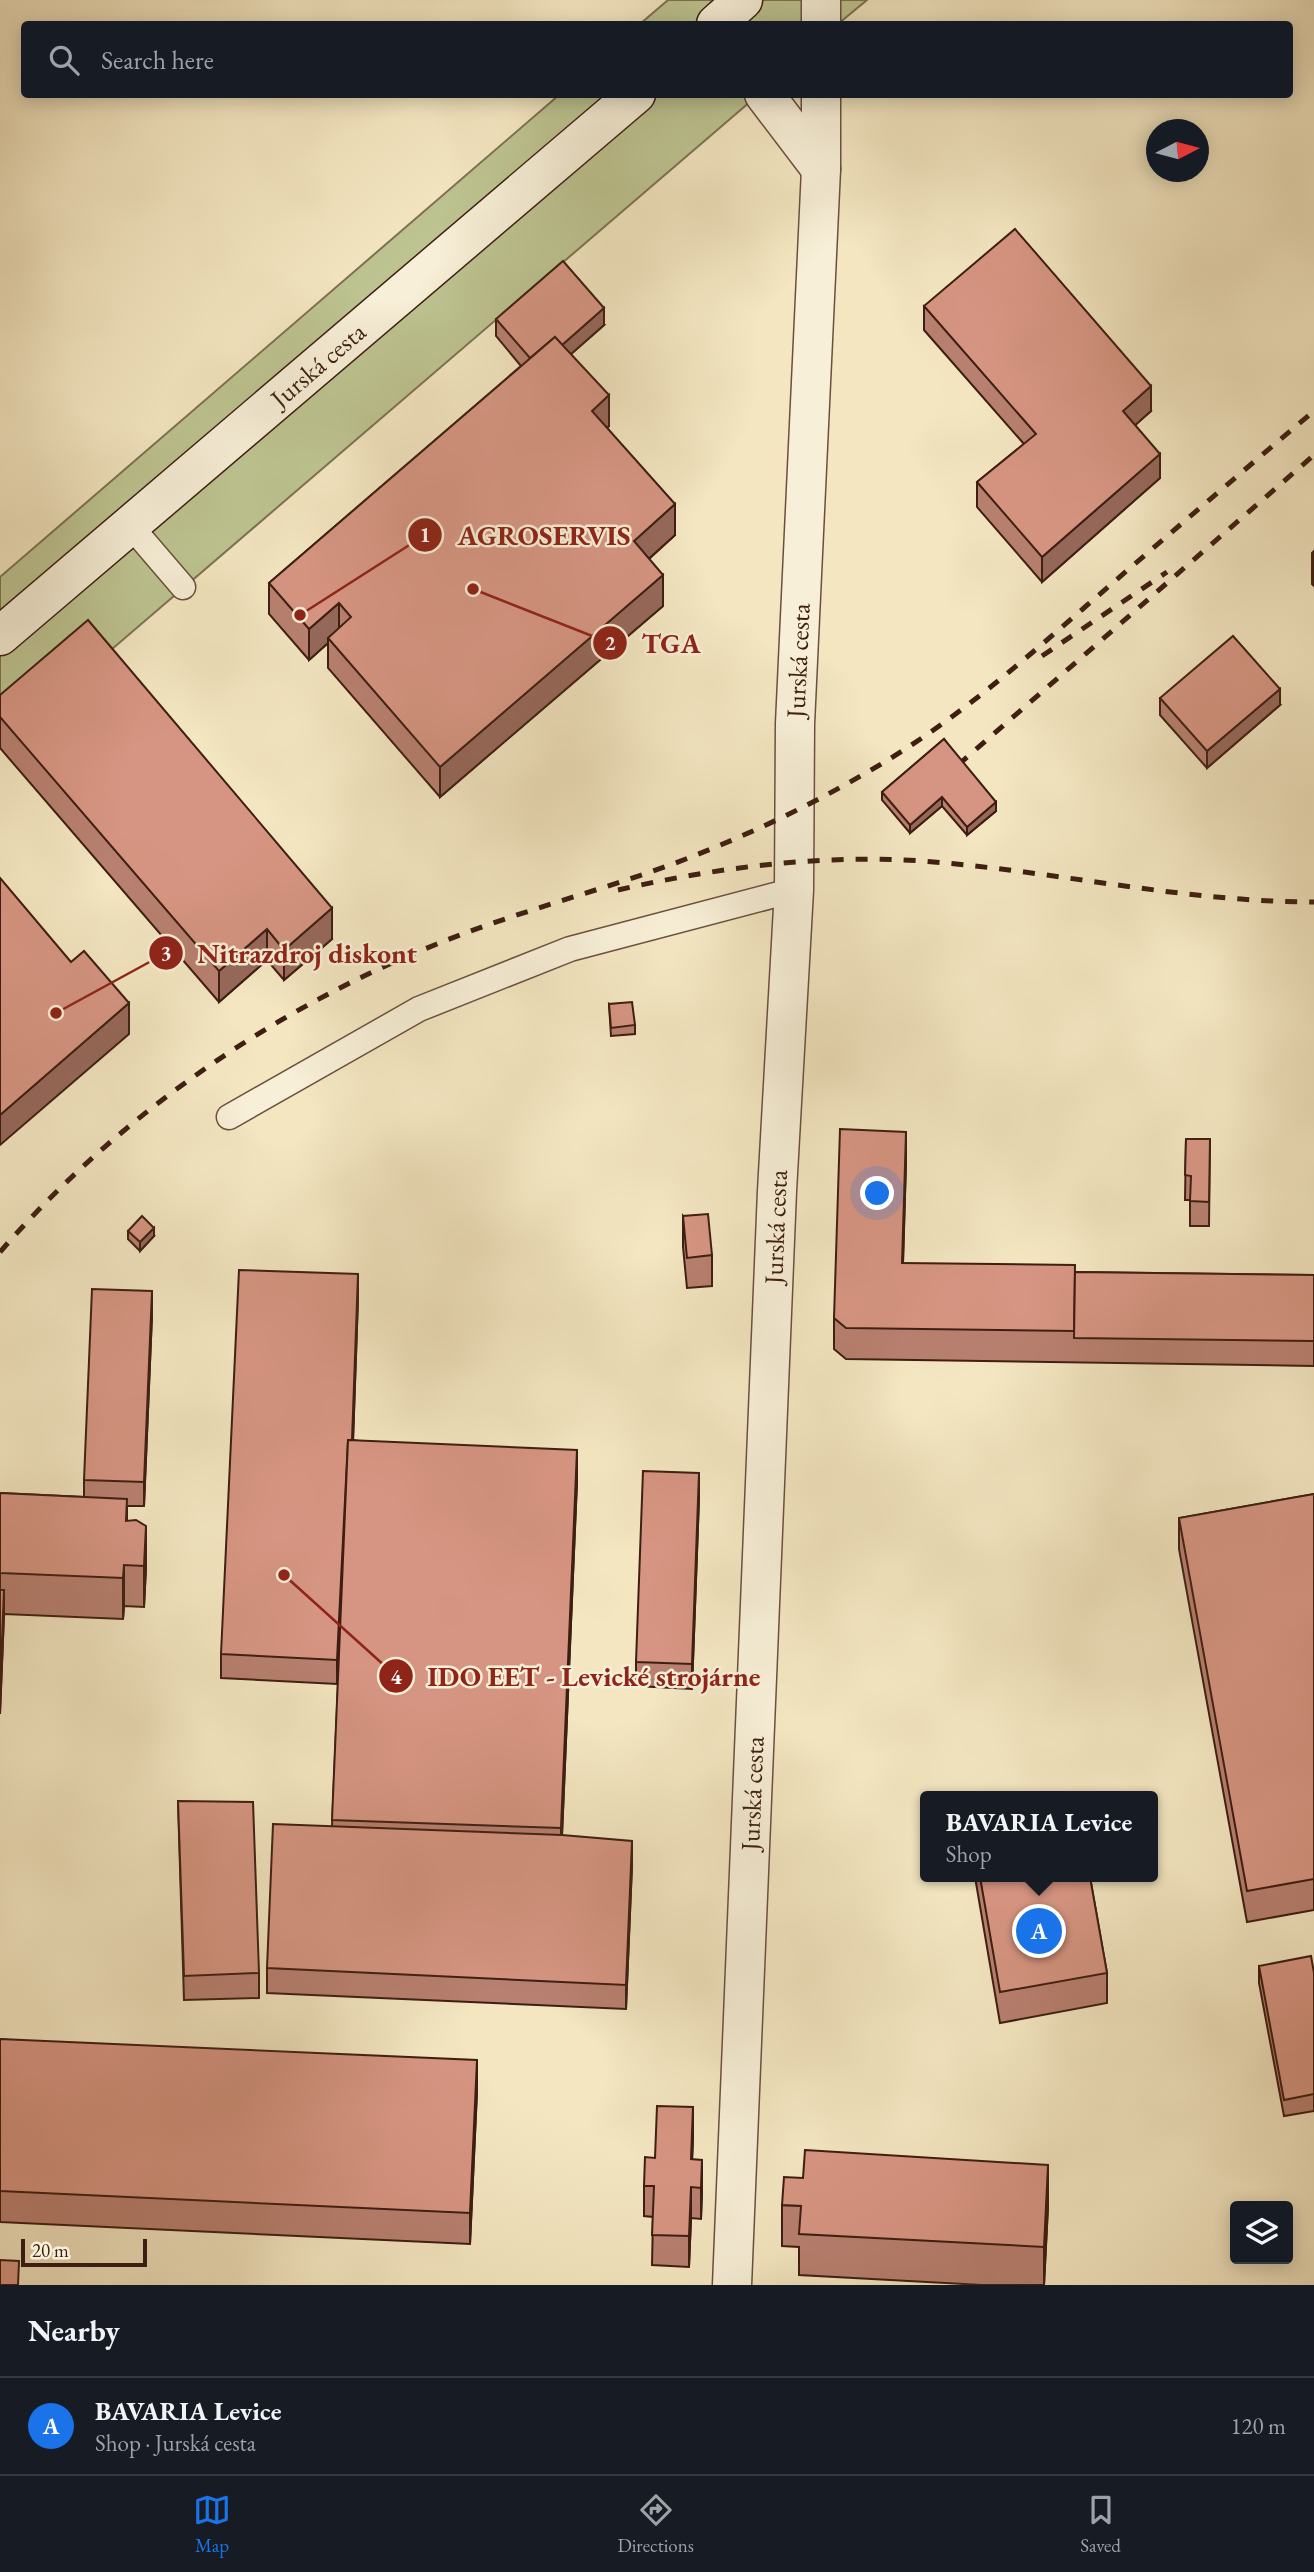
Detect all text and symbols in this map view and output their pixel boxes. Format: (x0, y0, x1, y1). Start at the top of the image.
search box (21, 21, 1293, 98)
icon: search (45, 41, 83, 79)
text: Search here (101, 43, 214, 77)
north arrow (1146, 119, 1209, 182)
street label: Jurská cesta (262, 314, 373, 416)
callout: AGROSERVIS (408, 511, 644, 560)
text: AGROSERVIS (456, 517, 631, 553)
text: 1 (419, 521, 431, 548)
street label: Jurská cesta (778, 602, 818, 720)
callout: TGA (592, 619, 714, 668)
text: TGA (641, 625, 701, 661)
text: 2 (604, 629, 616, 656)
callout: Nitrazdroj diskont (148, 928, 431, 977)
text: Nitrazdroj diskont (197, 935, 417, 971)
text: 3 (160, 939, 172, 966)
street label: Jurská cesta (756, 1168, 795, 1287)
your location (860, 1176, 894, 1210)
callout: IDO EET - Levické strojárne (378, 1652, 774, 1701)
text: IDO EET - Levické strojárne (428, 1658, 760, 1694)
text: 4 (390, 1663, 402, 1690)
street label: Jurská cesta (733, 1735, 772, 1853)
popup (920, 1791, 1158, 1882)
text: BAVARIA Levice (946, 1805, 1132, 1839)
text: Shop (946, 1839, 992, 1869)
pin: A (1016, 1905, 1062, 1957)
map controls (1230, 2201, 1293, 2264)
button: layers (1230, 2201, 1293, 2264)
scale bar (21, 2236, 147, 2268)
text: 20 m (32, 2238, 69, 2263)
text: Nearby (28, 2311, 120, 2350)
text: BAVARIA Levice (95, 2394, 281, 2428)
text: A (43, 2411, 59, 2441)
text: 120 m (1230, 2411, 1286, 2441)
text: Shop · Jurská cesta (95, 2428, 256, 2458)
tab: Map (193, 2491, 231, 2558)
tab: Directions (617, 2491, 694, 2558)
tab: Saved (1080, 2491, 1121, 2558)

